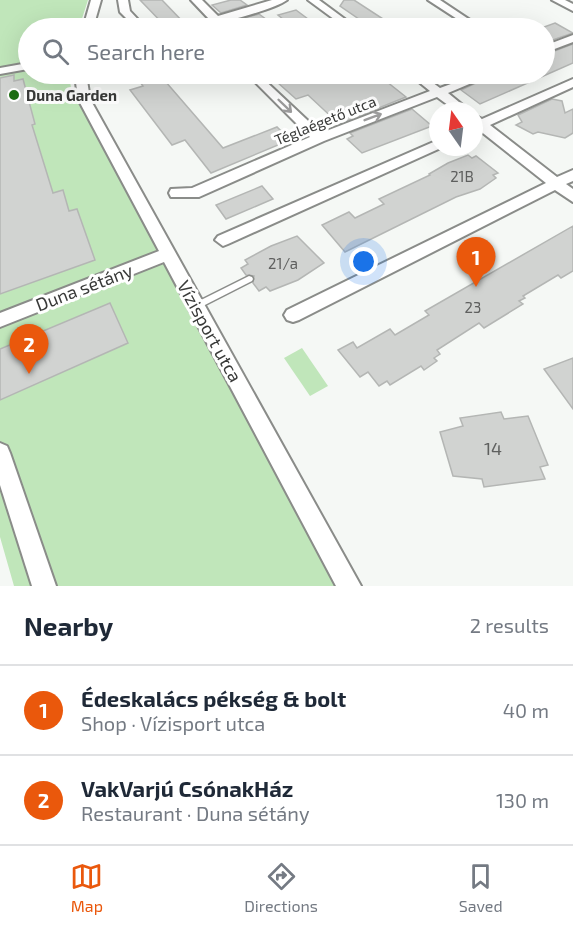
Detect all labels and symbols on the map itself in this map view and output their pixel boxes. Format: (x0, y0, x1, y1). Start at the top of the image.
place label: Duna Garden (26, 86, 117, 104)
marker: Duna Garden (7, 88, 21, 102)
street label: Téglaégető utca (272, 91, 378, 149)
one-way arrow (278, 99, 293, 113)
north arrow (429, 102, 483, 156)
one-way arrow (364, 111, 382, 122)
house number: 21B (450, 167, 474, 185)
pin: 1 (456, 238, 496, 287)
your location (349, 247, 378, 276)
house number: 21/a (268, 254, 298, 272)
street label: Duna sétány (32, 258, 136, 316)
street label: Vízisport utca (173, 276, 247, 386)
house number: 23 (465, 298, 481, 316)
pin: 2 (9, 324, 48, 374)
house number: 14 (484, 437, 502, 459)

